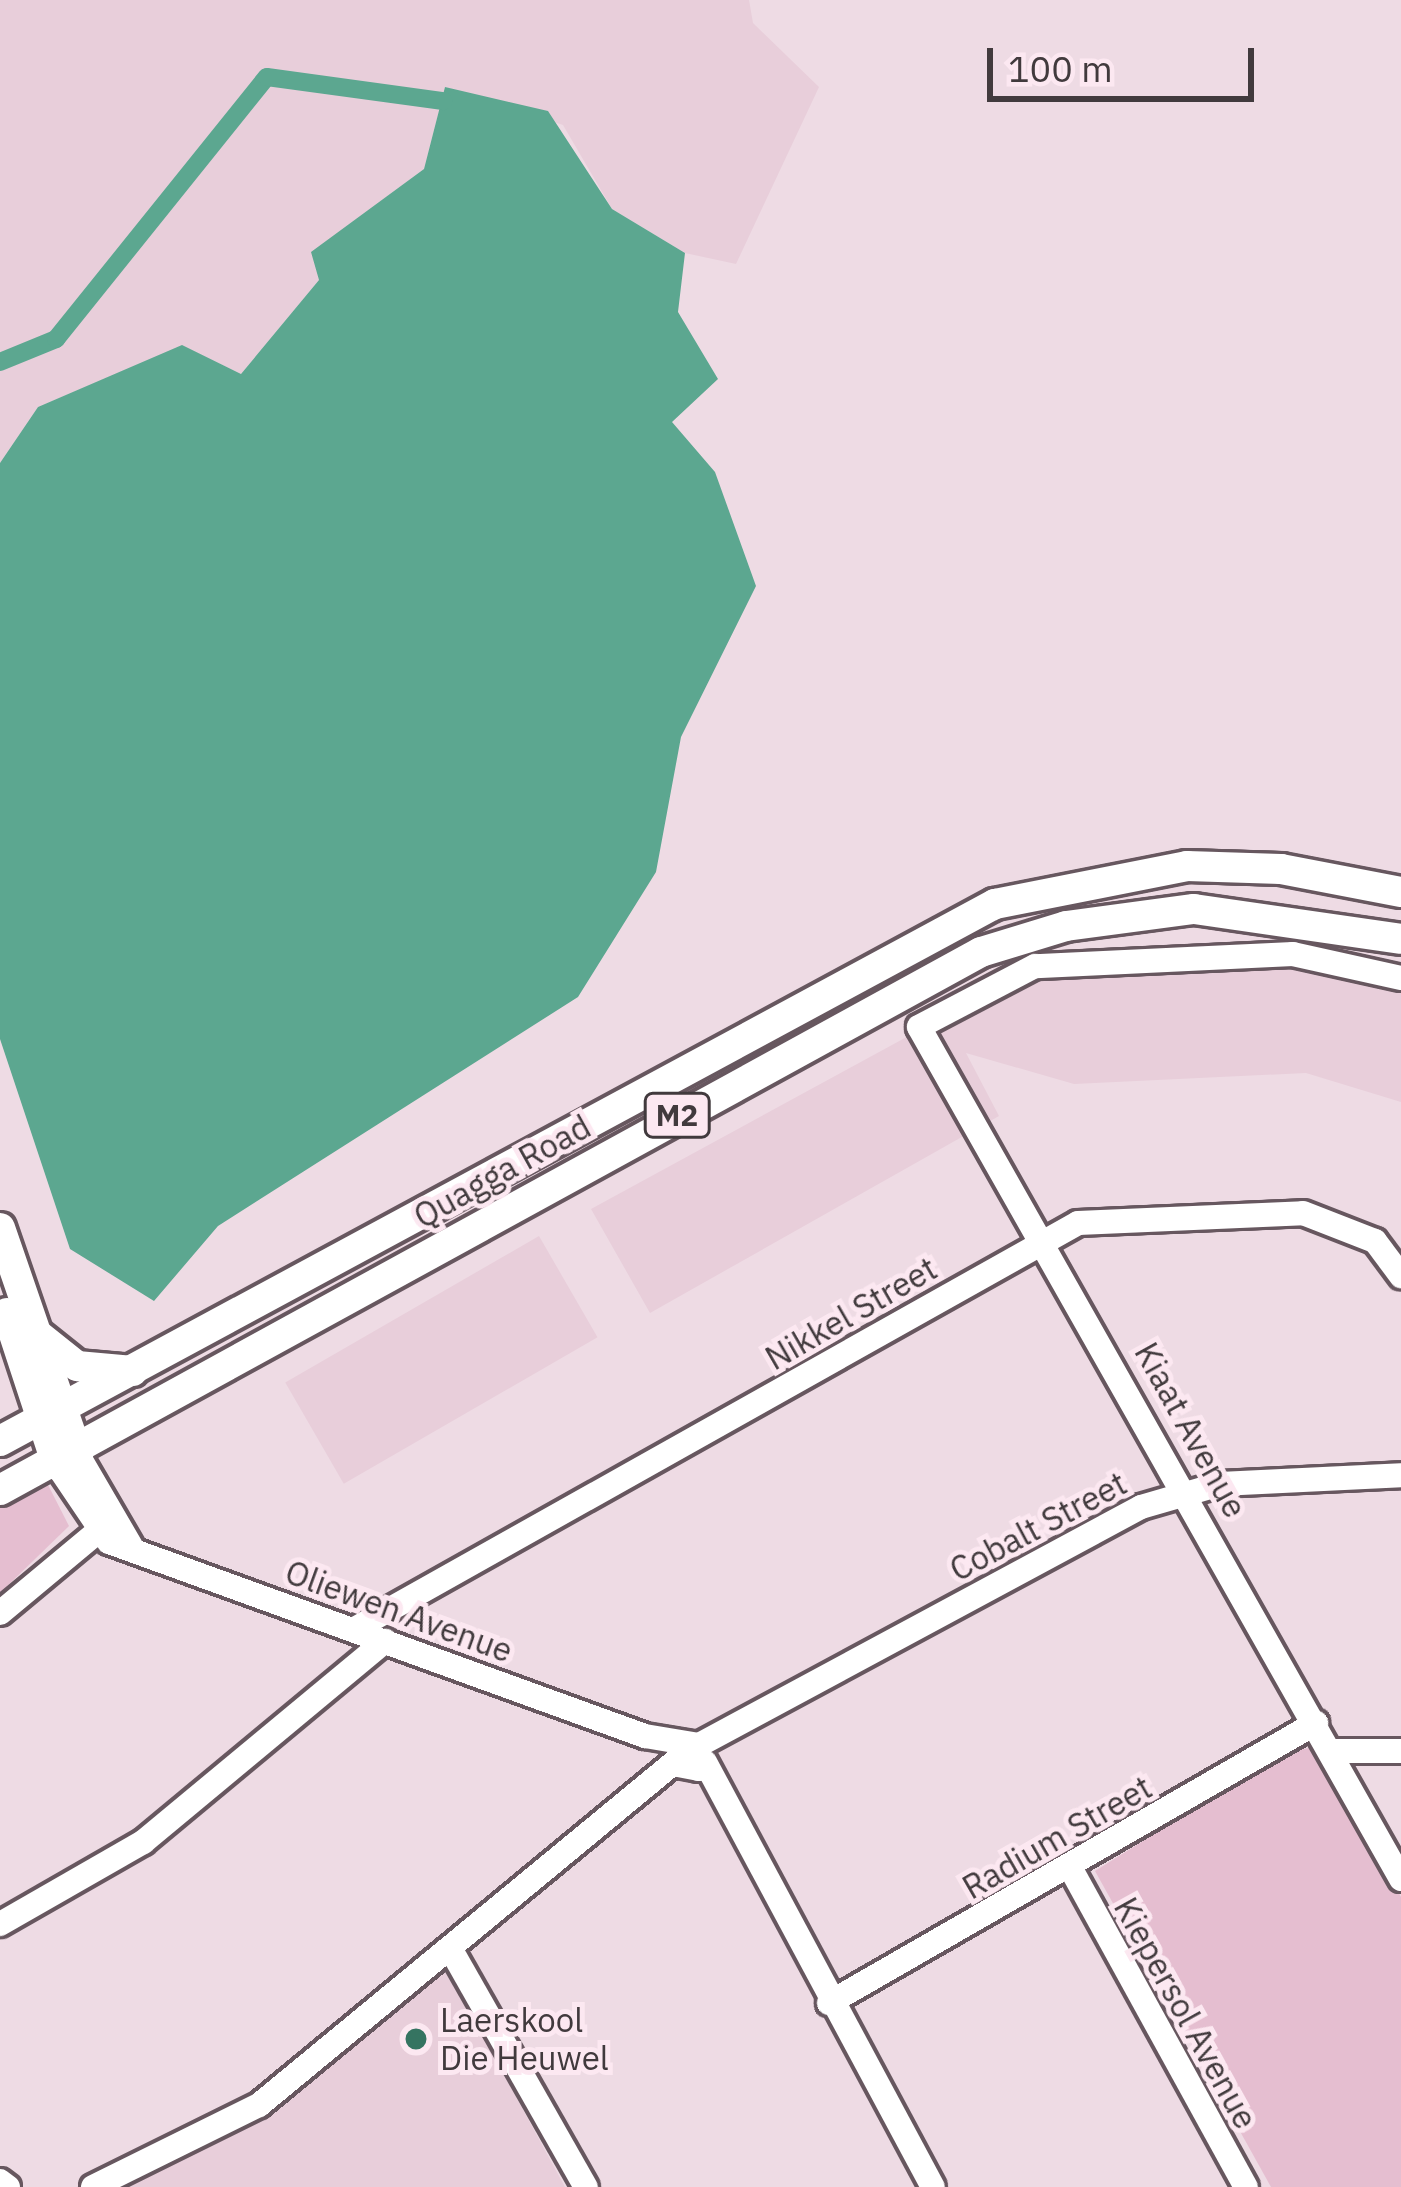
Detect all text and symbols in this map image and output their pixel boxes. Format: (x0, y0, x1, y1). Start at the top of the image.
scale bar (993, 24, 1260, 98)
text: 100 m (1008, 45, 1113, 92)
road number: M2 (641, 1091, 713, 1139)
street label: Quagga Road (407, 1106, 597, 1236)
street label: Nikkel Street (758, 1248, 944, 1378)
street label: Kiaat Avenue (1127, 1336, 1255, 1524)
street label: Cobalt Street (943, 1463, 1133, 1589)
street label: Oliewen Avenue (280, 1552, 518, 1670)
street label: Radium Street (955, 1767, 1159, 1907)
street label: Kiepersol Avenue (1106, 1891, 1266, 2135)
place label: Laerskool Die Heuwel (440, 2000, 609, 2078)
marker: Laerskool Die Heuwel (403, 2026, 429, 2052)

